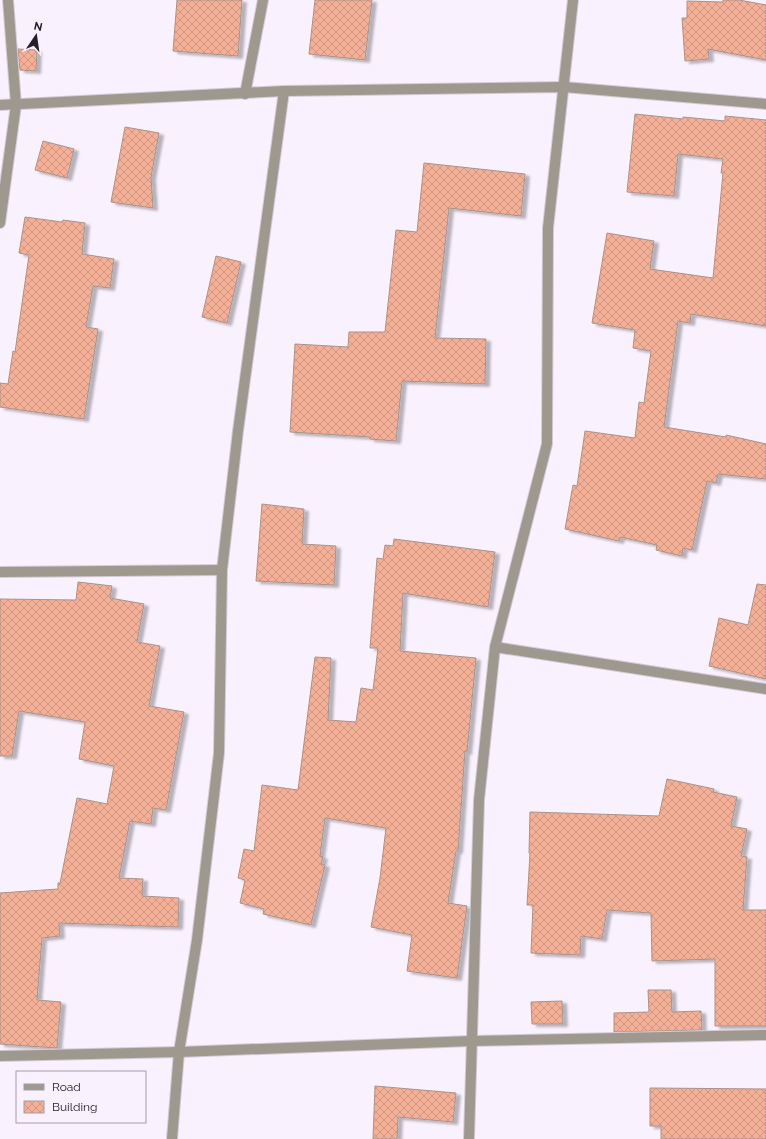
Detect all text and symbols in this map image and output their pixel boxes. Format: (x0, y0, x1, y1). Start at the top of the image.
north arrow (16, 16, 56, 56)
text: N (33, 19, 44, 34)
legend (16, 1071, 146, 1123)
text: Road (52, 1080, 81, 1094)
text: Building (52, 1100, 98, 1114)

